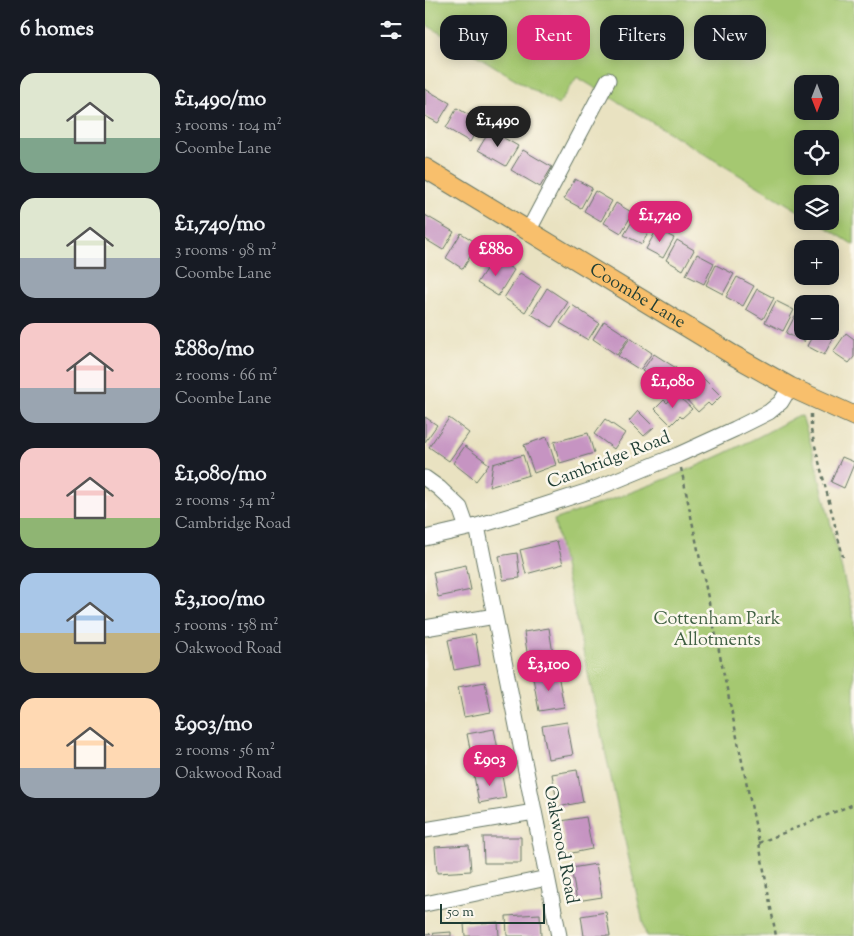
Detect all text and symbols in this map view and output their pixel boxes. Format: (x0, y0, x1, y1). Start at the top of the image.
text: 6 homes (20, 15, 94, 45)
chip: Buy (440, 15, 507, 60)
chip: Rent (517, 15, 590, 60)
chip: Filters (600, 15, 684, 60)
chip: New (694, 15, 766, 60)
icon: filters (377, 16, 405, 44)
north arrow (794, 75, 839, 120)
map controls (794, 75, 839, 340)
text: £1,490/mo (175, 85, 266, 115)
icon: home (60, 93, 120, 153)
pin: £1,490 (457, 106, 539, 148)
text: £1,490 (477, 110, 519, 133)
text: 3 rooms · 104 m² (175, 115, 282, 138)
button: locate (794, 130, 839, 175)
text: Coombe Lane (175, 138, 271, 161)
button: layers (794, 185, 839, 230)
pin: £1,740 (619, 200, 701, 243)
text: £1,740 (639, 205, 681, 228)
text: £1,740/mo (175, 210, 265, 240)
icon: home (60, 218, 120, 278)
pin: £880 (466, 234, 526, 277)
text: £880 (479, 239, 513, 262)
text: 3 rooms · 98 m² (175, 240, 277, 263)
button: + (794, 240, 839, 285)
street label: Coombe Lane (584, 257, 690, 336)
text: Coombe Lane (175, 263, 271, 286)
button: − (794, 295, 839, 340)
text: £880/mo (175, 335, 254, 365)
icon: home (60, 343, 120, 403)
text: 2 rooms · 66 m² (175, 365, 278, 388)
pin: £1,080 (632, 366, 714, 409)
text: £1,080 (652, 371, 694, 394)
text: Coombe Lane (175, 388, 271, 411)
street label: Cambridge Road (544, 426, 674, 496)
text: £1,080/mo (175, 460, 267, 490)
icon: home (60, 468, 120, 528)
text: 2 rooms · 54 m² (175, 490, 275, 513)
text: Cambridge Road (175, 513, 291, 536)
text: £3,100/mo (175, 585, 265, 615)
icon: home (60, 593, 120, 653)
park label: Cottenham Park Allotments (653, 607, 781, 654)
text: 5 rooms · 158 m² (175, 615, 279, 638)
text: Oakwood Road (175, 638, 282, 661)
pin: £3,100 (508, 650, 590, 692)
text: £3,100 (528, 654, 570, 677)
text: £903/mo (175, 710, 252, 740)
icon: home (60, 718, 120, 778)
text: 2 rooms · 56 m² (175, 740, 275, 763)
pin: £903 (460, 744, 520, 787)
text: £903 (474, 749, 506, 772)
text: Oakwood Road (175, 763, 282, 786)
street label: Oakwood Road (536, 784, 584, 906)
scale bar (440, 901, 545, 924)
text: 50 m (447, 903, 474, 923)

